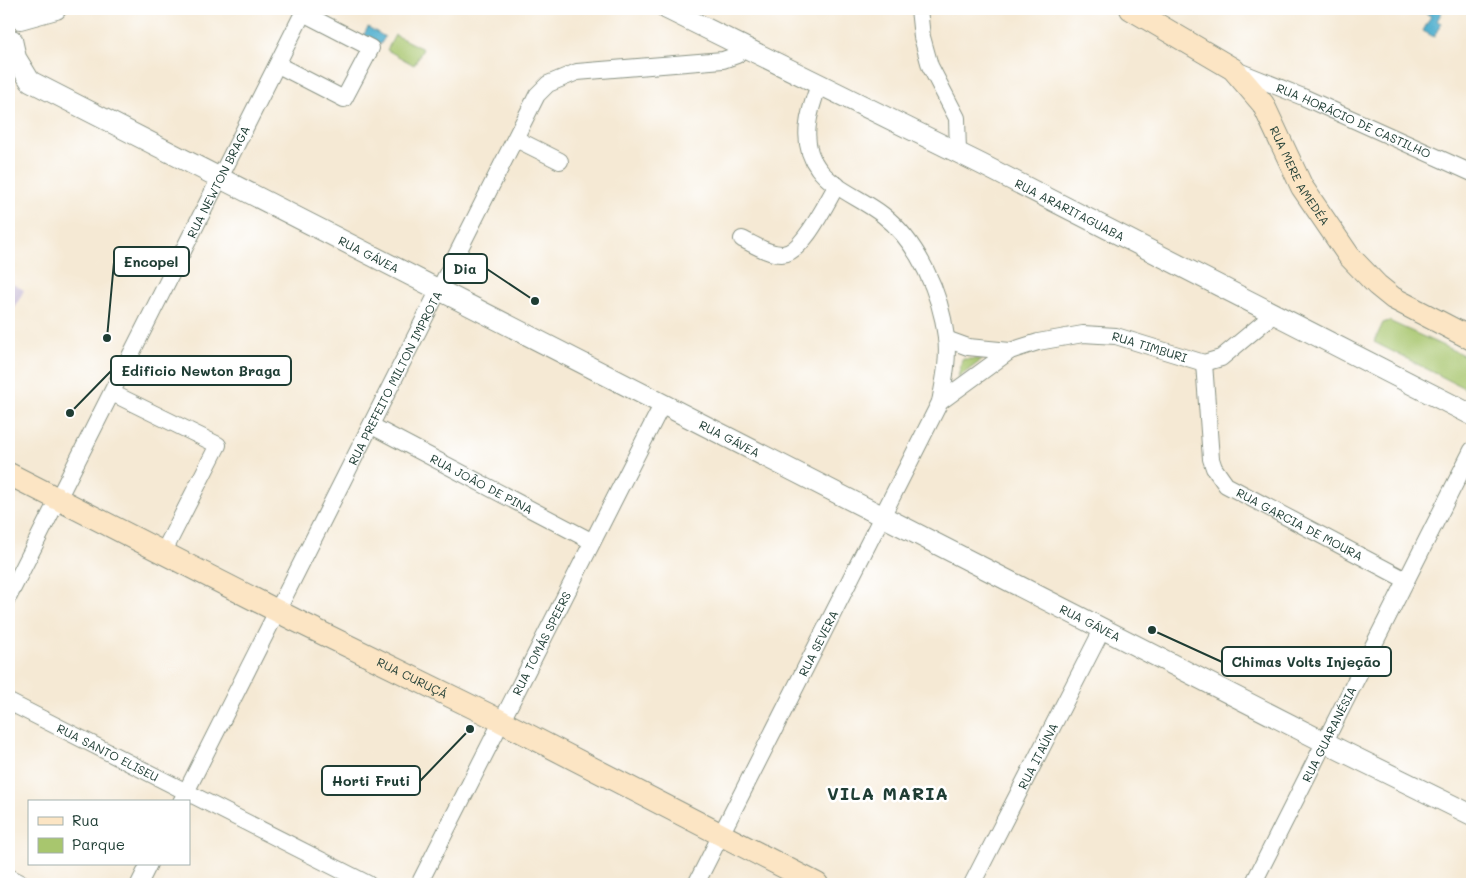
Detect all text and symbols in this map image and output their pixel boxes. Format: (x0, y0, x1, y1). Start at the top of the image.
street label: RUA HORÁCIO DE CASTILHO (1274, 79, 1433, 162)
street label: RUA NEWTON BRAGA (183, 123, 253, 241)
street label: RUA MERE AMEDÉA (1266, 123, 1334, 228)
street label: RUA ARARITAGUABA (1012, 175, 1127, 244)
street label: RUA GÁVEA (336, 232, 402, 276)
callout: Encopel (114, 247, 189, 276)
text: Encopel (124, 252, 178, 271)
callout: Dia (444, 254, 487, 283)
text: Dia (453, 259, 477, 278)
street label: RUA PREFEITO MILTON IMPROTA (344, 288, 445, 468)
street label: RUA TIMBURI (1110, 327, 1189, 365)
callout: Edificio Newton Braga (111, 356, 291, 385)
text: Edificio Newton Braga (121, 361, 281, 380)
street label: RUA GÁVEA (697, 416, 763, 460)
street label: RUA JOÃO DE PINA (428, 450, 536, 517)
street label: RUA GARCIA DE MOURA (1234, 484, 1366, 564)
street label: RUA TOMÁS SPEERS (508, 588, 574, 698)
street label: RUA GÁVEA (1057, 600, 1123, 645)
street label: RUA SEVERA (795, 607, 841, 679)
callout: Chimas Volts Injeção (1222, 647, 1391, 676)
text: Chimas Volts Injeção (1231, 652, 1381, 671)
street label: RUA CURUÇÁ (374, 653, 451, 702)
street label: RUA GUARANÉSIA (1298, 683, 1360, 785)
street label: RUA SANTO ELISEU (54, 720, 162, 785)
street label: RUA ITAÚNA (1014, 720, 1061, 792)
callout: Horti Fruti (322, 766, 420, 795)
text: Horti Fruti (332, 771, 410, 790)
district label: VILA MARIA (827, 781, 949, 805)
legend (28, 800, 190, 866)
text: Rua (72, 810, 99, 830)
text: Parque (72, 834, 125, 854)

